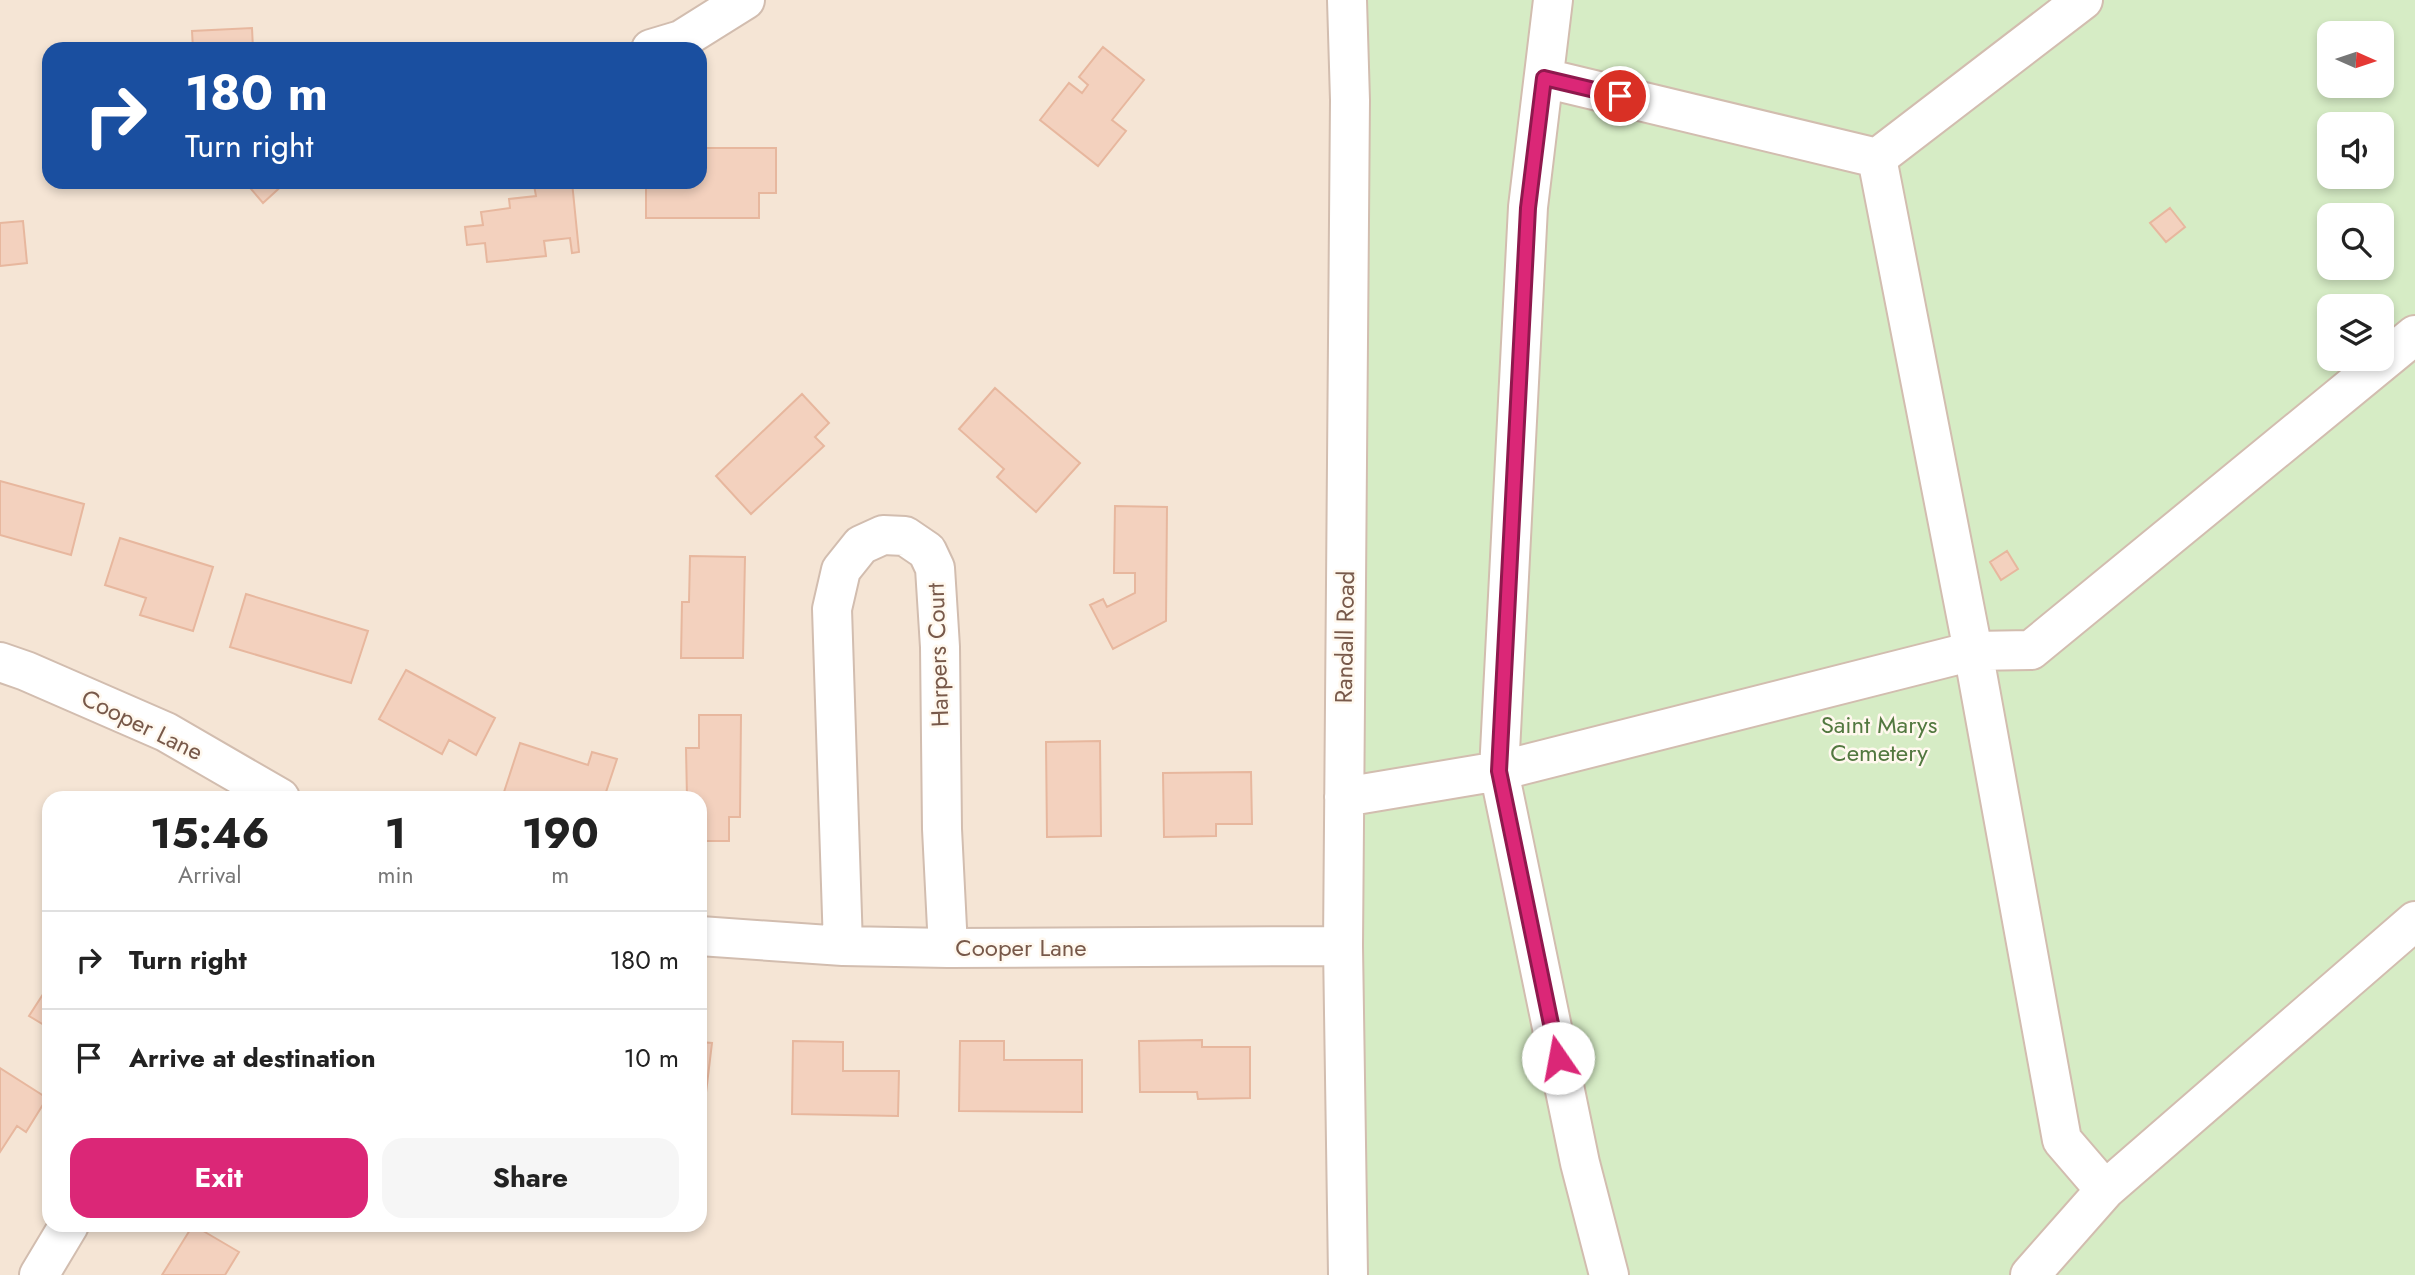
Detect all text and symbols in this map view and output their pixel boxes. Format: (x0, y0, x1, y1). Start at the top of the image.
north arrow (2317, 21, 2394, 98)
map controls (2317, 21, 2394, 371)
text: 180 m (185, 58, 328, 128)
pin (1590, 66, 1650, 126)
icon: right (70, 70, 161, 161)
icon: arrive (1601, 77, 1639, 115)
button: sound (2317, 112, 2394, 189)
text: Turn right (185, 123, 314, 169)
button: search (2317, 203, 2394, 280)
button: layers (2317, 294, 2394, 371)
street label: Randall Road (1326, 570, 1363, 704)
street label: Harpers Court (917, 582, 958, 728)
street label: Cooper Lane (75, 680, 209, 769)
park label: Saint Marys Cemetery (1821, 707, 1937, 770)
text: 15:46 (150, 803, 269, 864)
text: 1 (385, 803, 406, 864)
text: 190 (522, 803, 599, 864)
text: Arrival (178, 858, 241, 892)
text: min (378, 858, 414, 892)
text: m (551, 858, 569, 892)
street label: Cooper Lane (955, 930, 1087, 965)
icon: right (70, 941, 108, 979)
text: Turn right (129, 941, 247, 979)
text: 180 m (609, 941, 679, 979)
position arrow (1521, 1021, 1595, 1095)
icon: arrive (70, 1039, 108, 1077)
text: Arrive at destination (129, 1039, 376, 1077)
text: 10 m (624, 1039, 679, 1077)
button: Exit (70, 1138, 368, 1218)
button: Share (382, 1138, 679, 1218)

